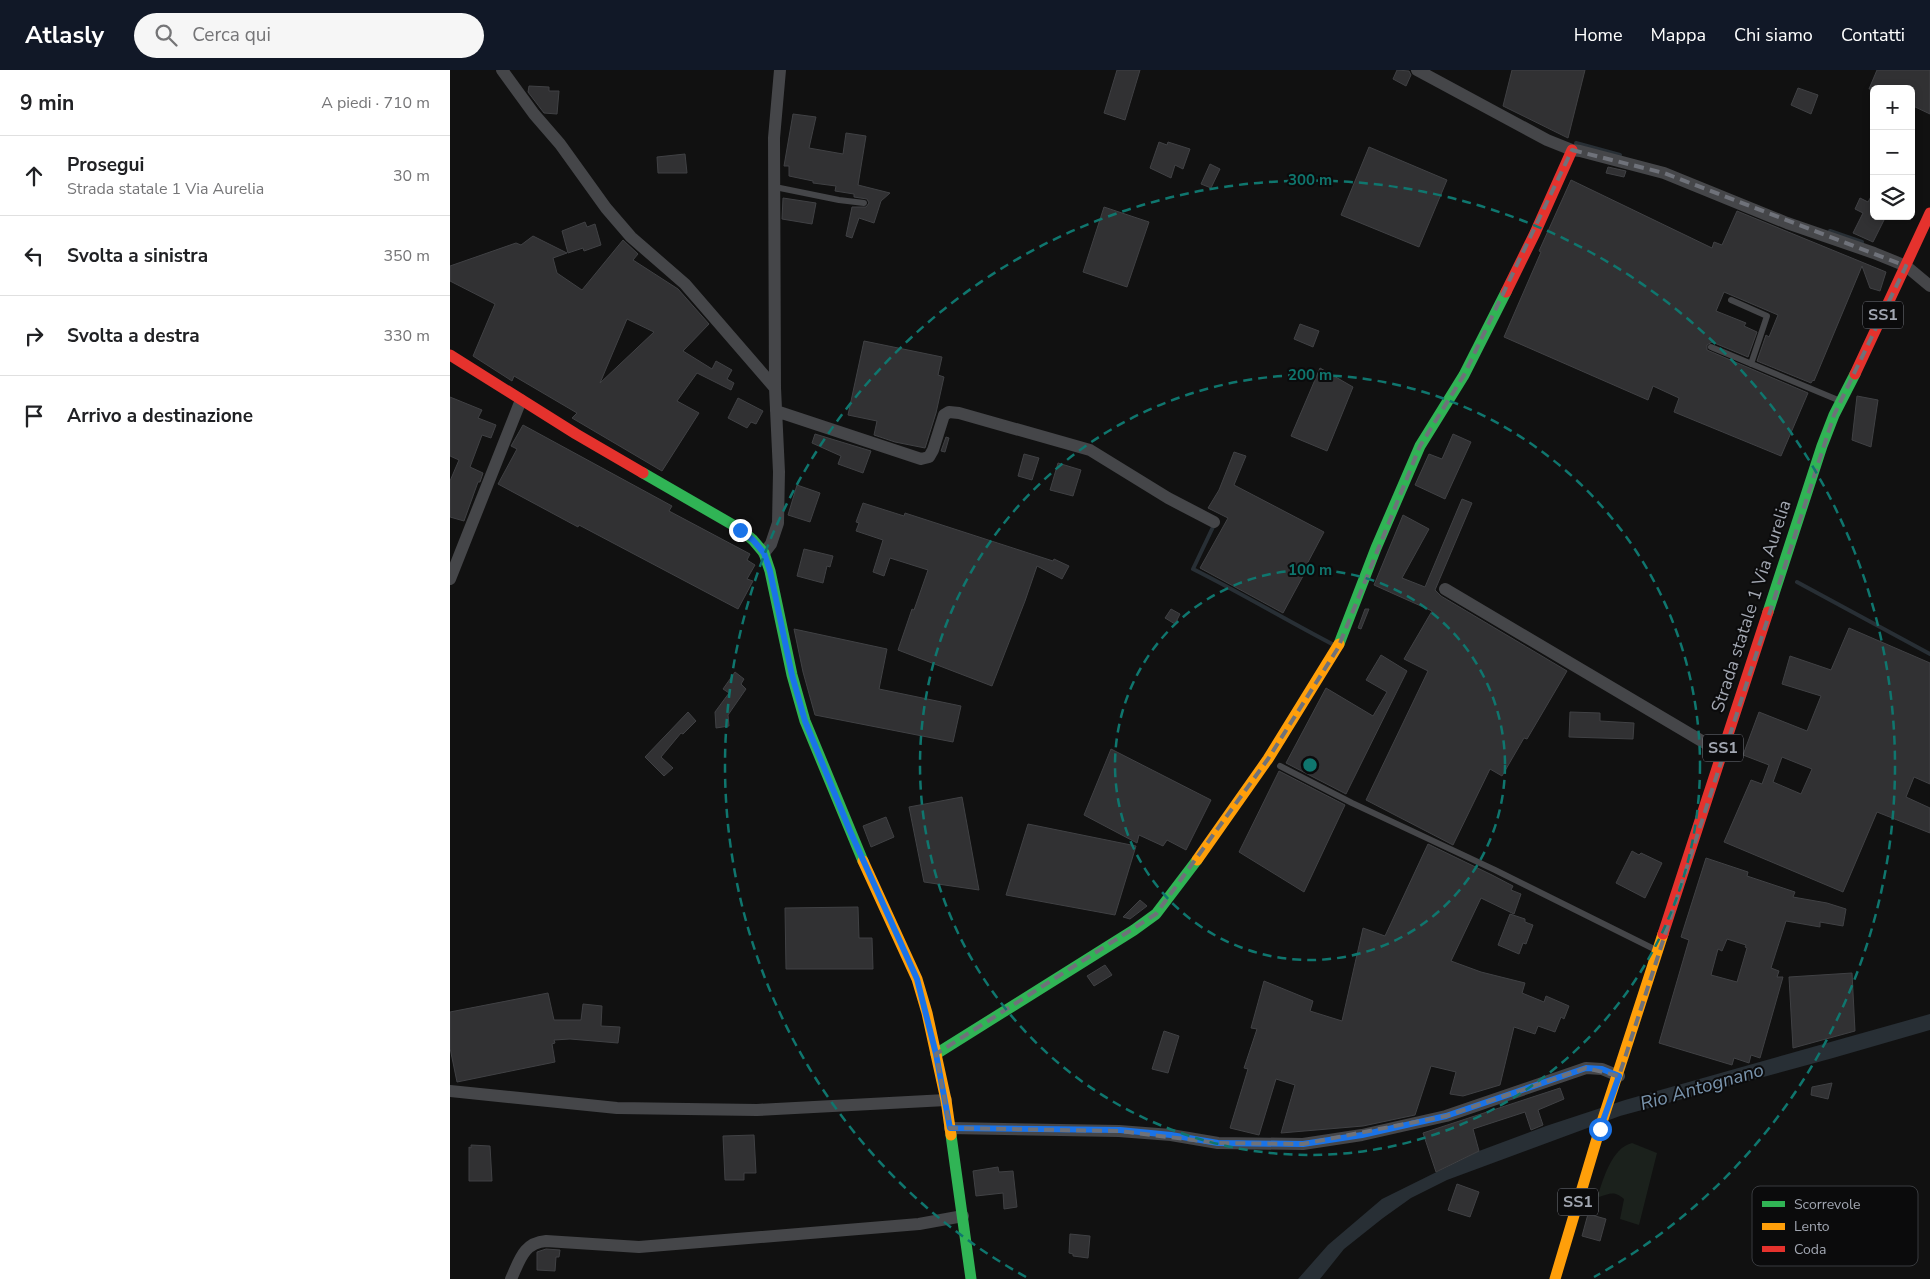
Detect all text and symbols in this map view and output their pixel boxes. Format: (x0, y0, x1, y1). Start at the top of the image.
search box (134, 13, 484, 58)
text: Atlasly (25, 19, 104, 51)
icon: search (152, 21, 180, 49)
text: Cerca qui (192, 22, 271, 48)
text: Home (1574, 23, 1622, 47)
text: Mappa (1650, 23, 1706, 47)
text: Chi siamo (1734, 23, 1813, 47)
text: Contatti (1841, 23, 1905, 47)
map controls (1870, 85, 1915, 220)
button: + (1870, 85, 1915, 130)
text: 9 min (20, 89, 74, 117)
text: A piedi · 710 m (321, 92, 430, 114)
button: − (1870, 130, 1915, 175)
text: Prosegui (67, 152, 144, 178)
icon: ahead (20, 162, 48, 190)
text: 30 m (393, 165, 430, 187)
text: 300 m (1288, 170, 1332, 190)
button: layers (1870, 175, 1915, 220)
text: Strada statale 1 Via Aurelia (67, 178, 264, 200)
icon: left (20, 242, 48, 270)
text: Svolta a sinistra (67, 243, 208, 269)
text: 350 m (383, 245, 430, 267)
road number: SS1 (1863, 302, 1903, 328)
icon: right (20, 322, 48, 350)
text: Svolta a destra (67, 323, 200, 349)
text: 330 m (383, 325, 430, 347)
text: 200 m (1288, 365, 1332, 385)
icon: arrive (20, 402, 48, 430)
text: Arrivo a destinazione (67, 403, 253, 429)
street label: Strada statale 1 Via Aurelia (1705, 497, 1797, 715)
route end (729, 519, 752, 542)
text: 100 m (1288, 560, 1332, 580)
road number: SS1 (1703, 734, 1743, 761)
centre of rings (1301, 756, 1319, 774)
water label: Rio Antognano (1637, 1057, 1767, 1117)
route start (1589, 1118, 1612, 1141)
legend (1752, 1186, 1918, 1266)
road number: SS1 (1558, 1188, 1598, 1216)
text: Scorrevole (1794, 1195, 1860, 1214)
text: Lento (1794, 1217, 1830, 1236)
text: Coda (1794, 1240, 1826, 1259)

